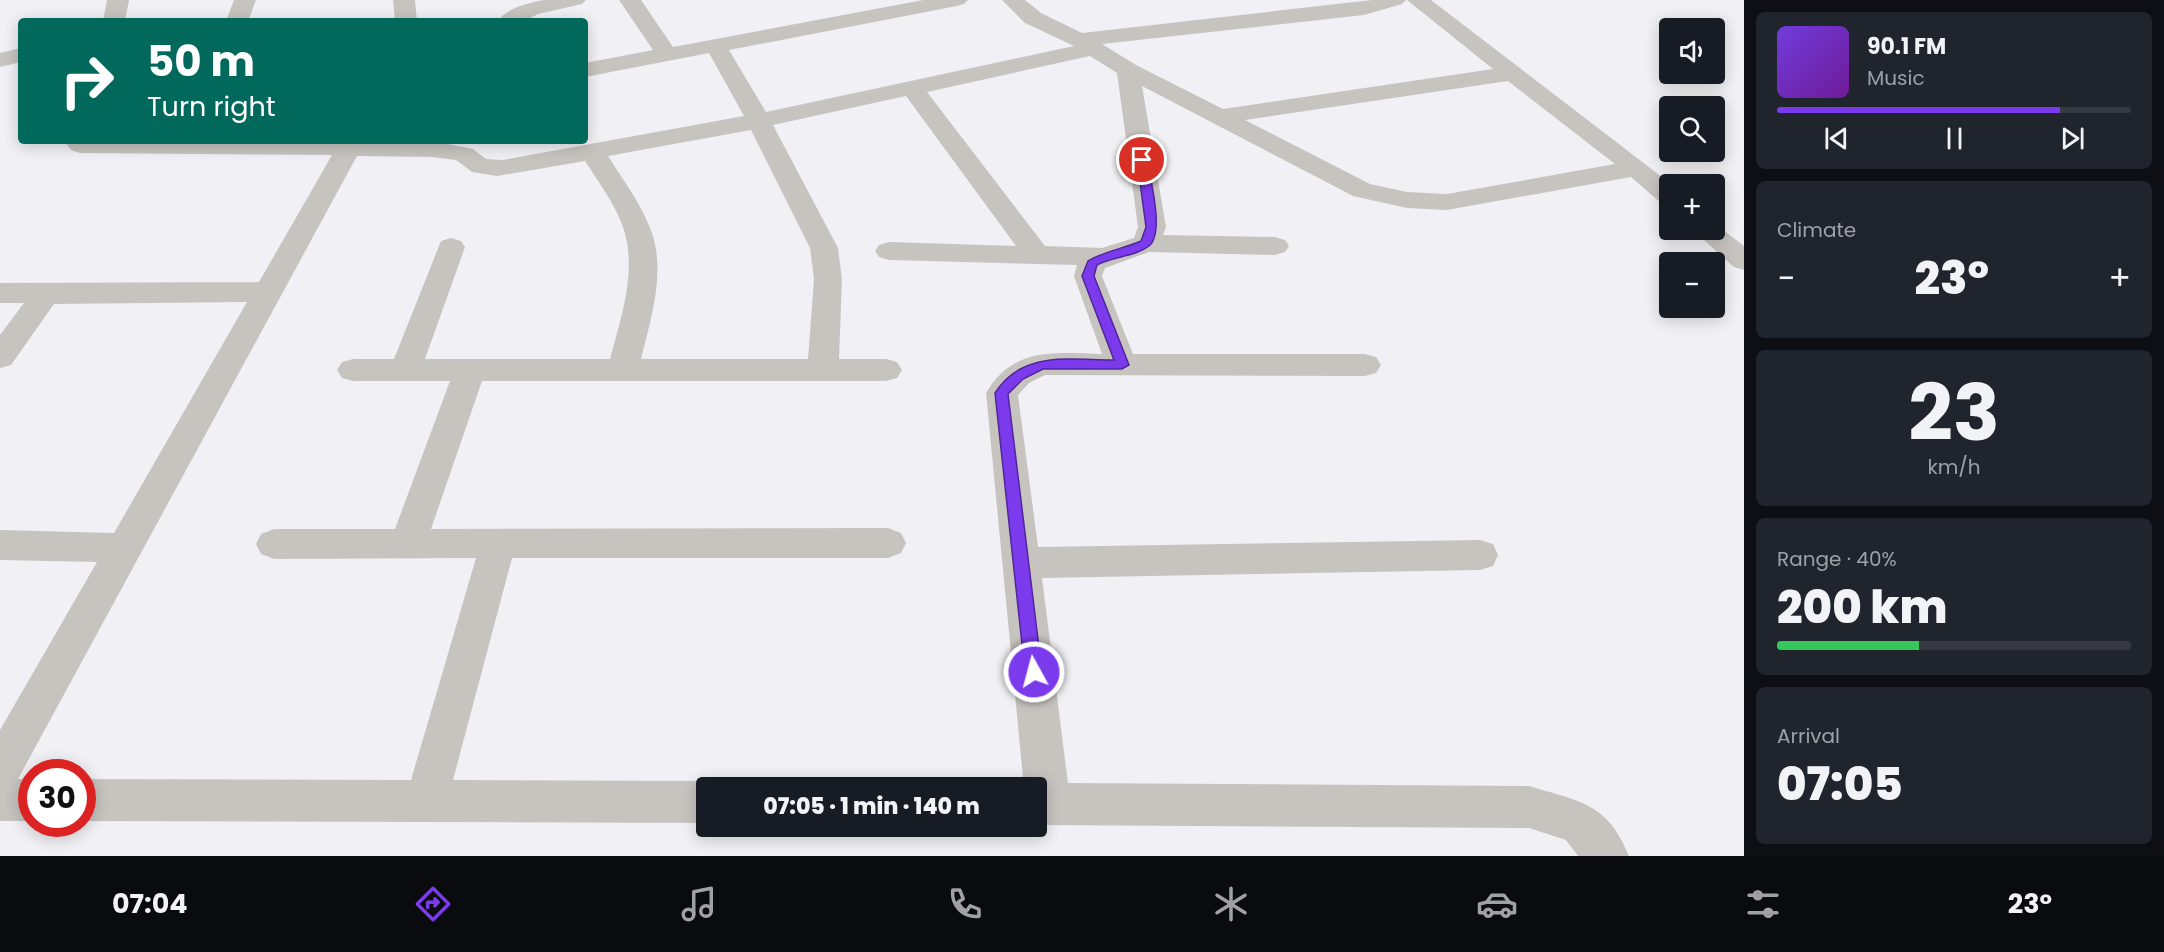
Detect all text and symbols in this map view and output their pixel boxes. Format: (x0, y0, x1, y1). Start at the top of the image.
map controls (1659, 18, 1725, 318)
button: sound (1659, 18, 1725, 84)
text: 90.1 FM (1867, 31, 1946, 62)
text: 50 m (147, 32, 255, 91)
icon: right (48, 42, 126, 120)
text: Music (1867, 64, 1925, 92)
text: Turn right (147, 88, 276, 125)
button: search (1659, 96, 1725, 162)
icon: previous (1820, 122, 1853, 155)
icon: pause (1938, 122, 1971, 155)
icon: next (2056, 122, 2089, 155)
pin (1116, 134, 1167, 185)
icon: arrive (1125, 143, 1158, 176)
button: + (1659, 174, 1725, 240)
text: Climate (1777, 216, 1856, 244)
text: 23° (1914, 247, 1989, 310)
button: − (1659, 252, 1725, 318)
text: − (1777, 255, 1795, 302)
text: + (2108, 255, 2131, 302)
text: 23 (1908, 358, 2000, 467)
text: km/h (1927, 453, 1981, 481)
text: Range · 40% (1777, 545, 1897, 573)
text: 200 km (1777, 576, 1947, 639)
position arrow (1002, 640, 1066, 704)
text: Arrival (1777, 722, 1840, 750)
text: 07:05 (1777, 753, 1903, 816)
speed limit sign: 30 (18, 759, 96, 837)
text: 07:05 · 1 min · 140 m (763, 791, 980, 822)
icon: directions (412, 883, 454, 925)
icon: music (678, 883, 720, 925)
icon: phone (944, 883, 986, 925)
icon: climate (1210, 883, 1252, 925)
icon: car (1476, 883, 1518, 925)
icon: filters (1742, 883, 1784, 925)
text: 07:04 (112, 885, 188, 922)
text: 23° (2008, 885, 2052, 922)

